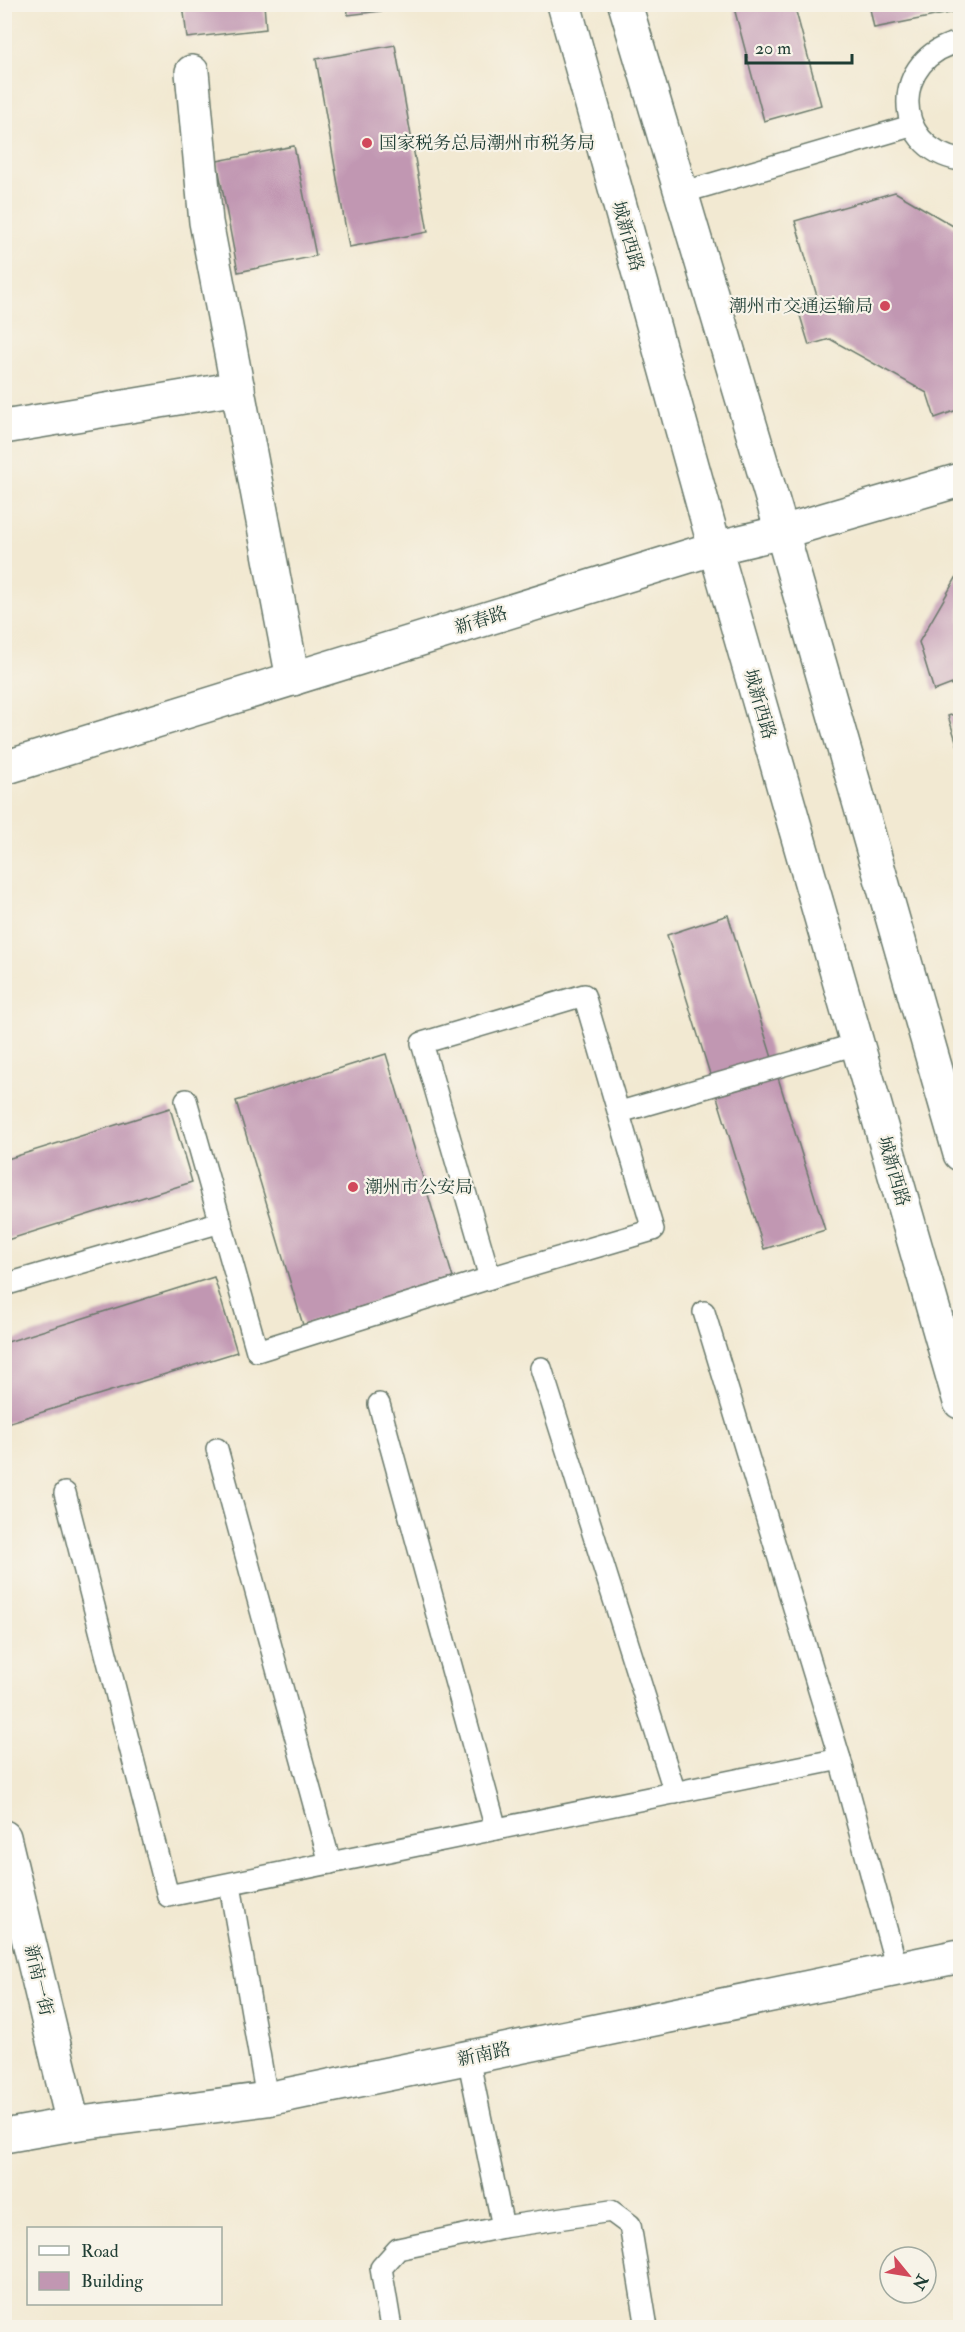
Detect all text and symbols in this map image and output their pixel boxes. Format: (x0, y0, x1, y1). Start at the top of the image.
scale bar (746, 27, 852, 65)
text: 20 m (755, 37, 791, 60)
place label: 国家税务总局潮州市税务局 (379, 132, 595, 155)
marker: 国家税务总局潮州市税务局 (360, 136, 374, 150)
street label: 城新西路 (607, 198, 648, 274)
place label: 潮州市交通运输局 (729, 295, 873, 318)
marker: 潮州市交通运输局 (878, 299, 892, 313)
street label: 新春路 (452, 602, 510, 639)
street label: 城新西路 (739, 666, 780, 742)
street label: 城新西路 (873, 1133, 914, 1209)
place label: 潮州市公安局 (365, 1176, 473, 1199)
marker: 潮州市公安局 (346, 1180, 360, 1194)
street label: 新南一街 (19, 1942, 58, 2018)
street label: 新南路 (455, 2038, 513, 2071)
legend (27, 2227, 222, 2305)
text: Road (81, 2240, 119, 2263)
north arrow (878, 2245, 938, 2305)
text: Building (81, 2270, 144, 2293)
text: N (908, 2270, 933, 2294)

